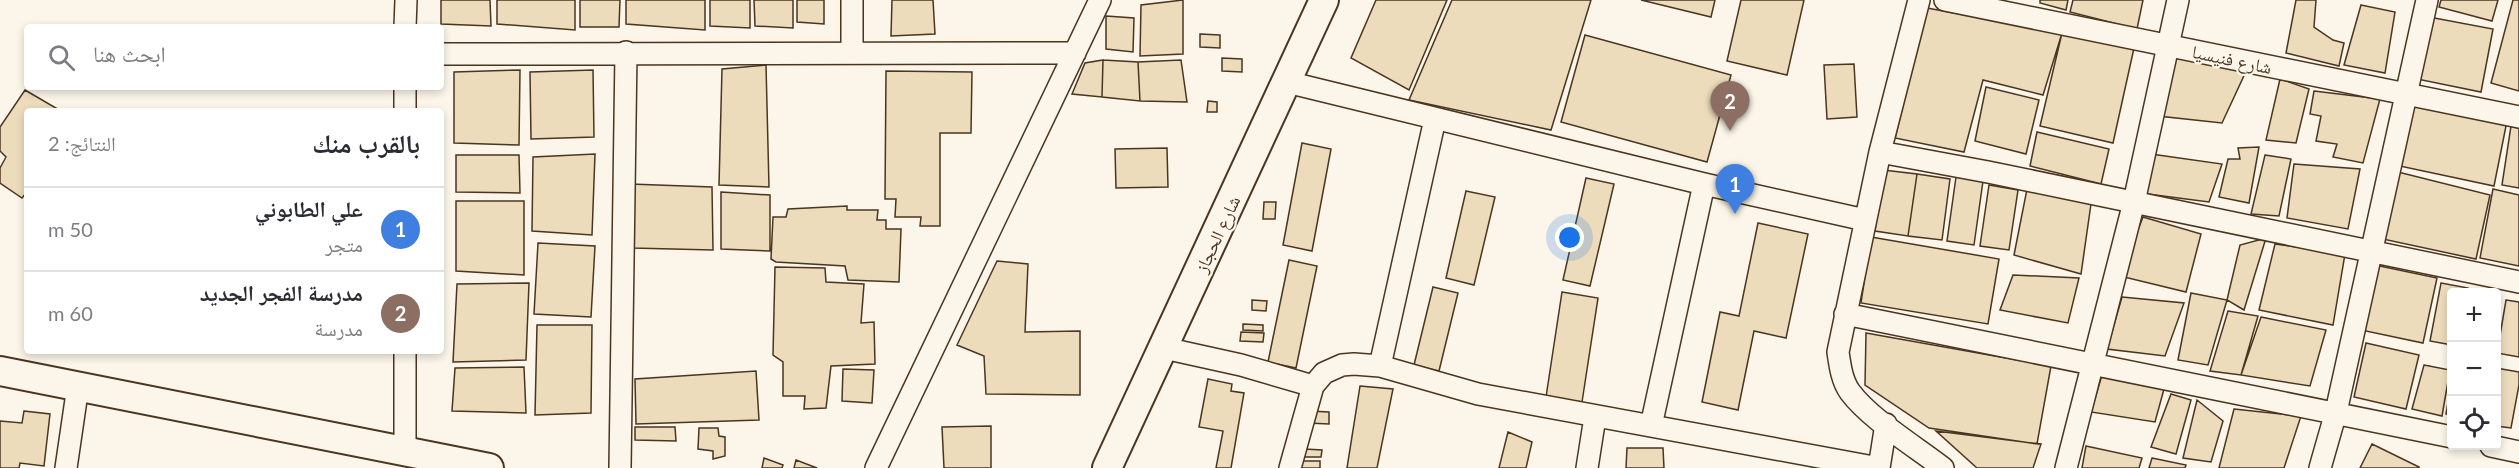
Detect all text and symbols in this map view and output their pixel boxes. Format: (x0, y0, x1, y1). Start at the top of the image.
search box (24, 24, 444, 90)
text: ابحث هنا (93, 40, 166, 67)
street label: شارع فنيسيا (2190, 40, 2274, 79)
icon: search (45, 41, 78, 74)
pin: 2 (1710, 82, 1750, 131)
text: بالقرب منك (312, 127, 420, 159)
text: النتائج: 2 (48, 131, 116, 155)
pin: 1 (1716, 164, 1754, 214)
street label: شارع الحجاز (1189, 192, 1245, 277)
text: علي الطابوني (255, 195, 363, 222)
text: 50 m (48, 217, 93, 241)
text: 1 (395, 217, 406, 241)
your location (1555, 223, 1584, 252)
text: متجر (325, 232, 363, 256)
text: مدرسة الفجر الجديد (200, 279, 363, 306)
map controls (2447, 288, 2501, 450)
button: + (2447, 288, 2501, 342)
text: 60 m (48, 301, 93, 325)
text: 2 (395, 301, 406, 325)
text: مدرسة (314, 316, 363, 340)
button: − (2447, 342, 2501, 396)
button: locate (2447, 396, 2501, 450)

